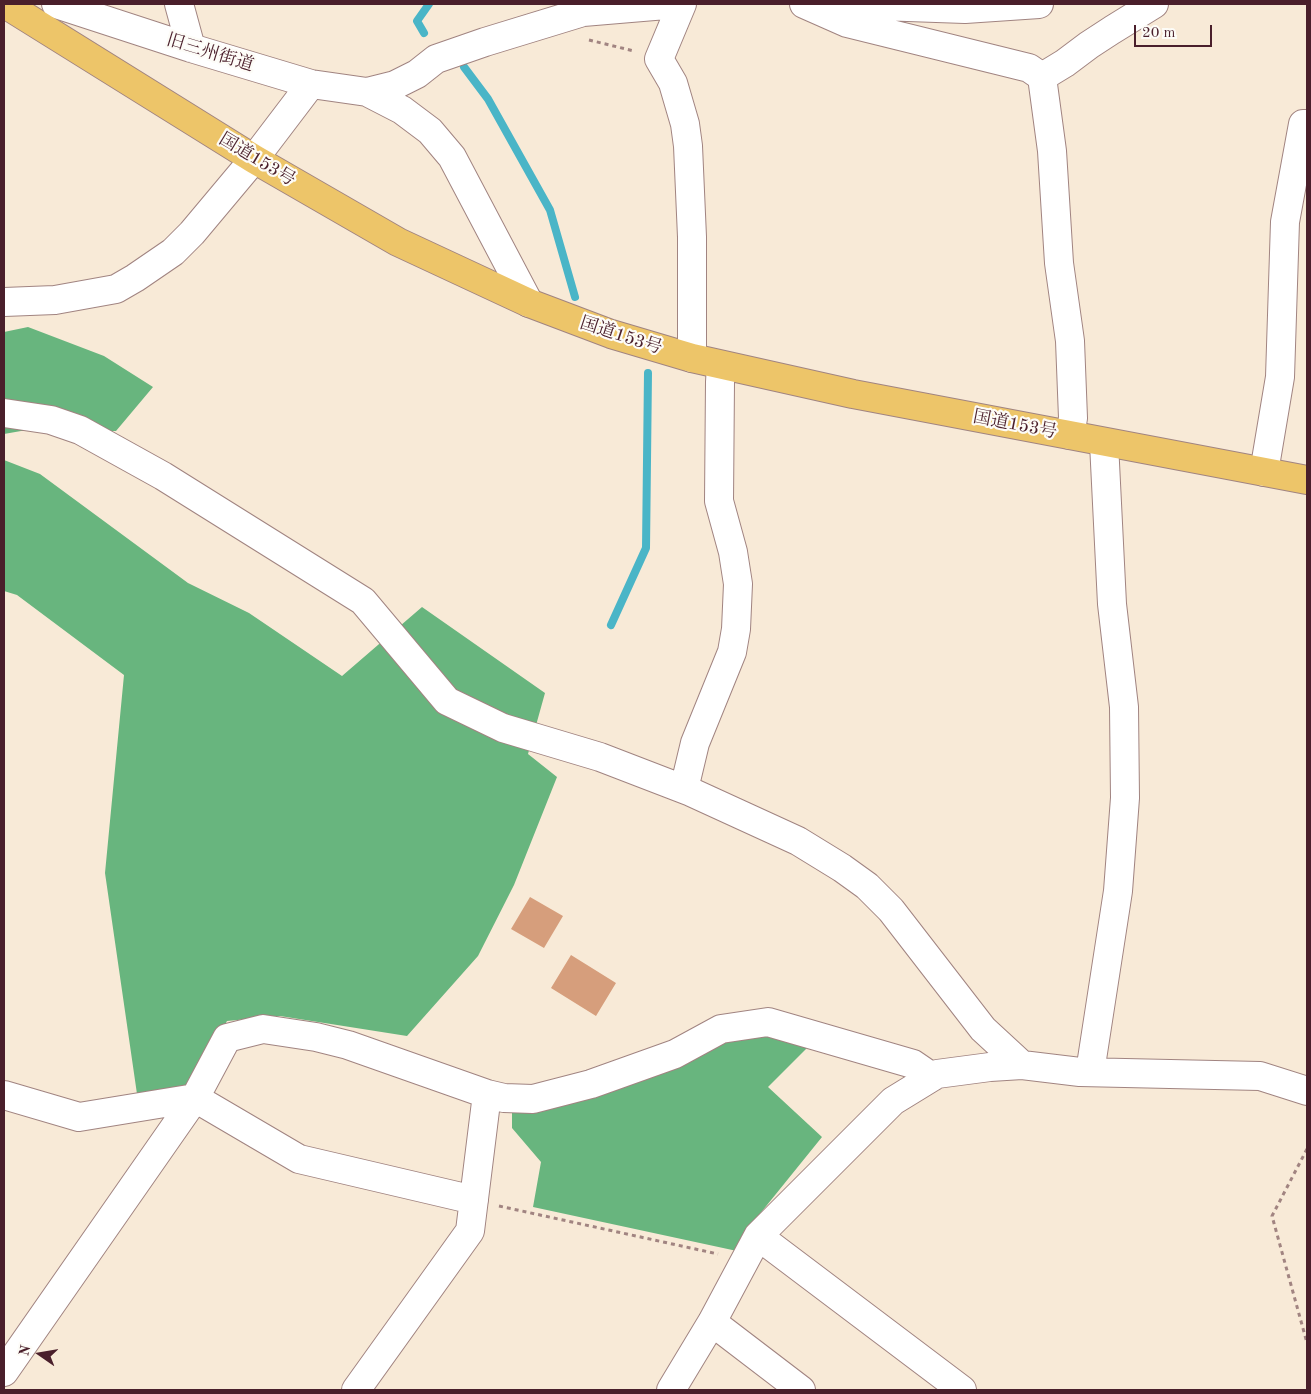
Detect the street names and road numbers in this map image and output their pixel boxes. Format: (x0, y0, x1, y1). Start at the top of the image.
street label: 旧三州街道 (164, 30, 256, 76)
street label: 国道153号 (215, 129, 299, 191)
street label: 国道153号 (577, 313, 665, 359)
street label: 国道153号 (971, 406, 1059, 444)

